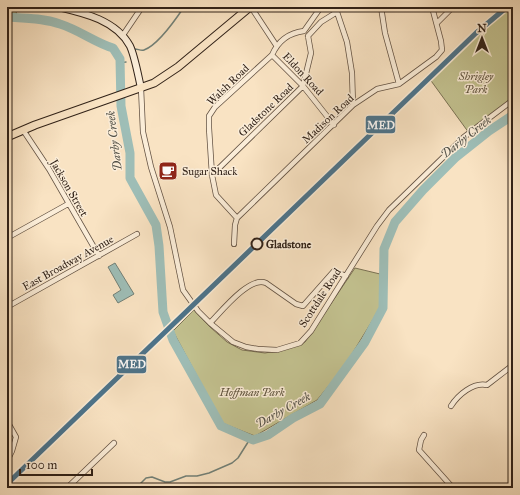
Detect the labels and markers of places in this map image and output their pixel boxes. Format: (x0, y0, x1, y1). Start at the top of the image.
cafe icon: Sugar Shack (157, 160, 179, 182)
place label: Sugar Shack (182, 165, 238, 178)
marker: Gladstone (250, 237, 264, 251)
place label: Gladstone (266, 238, 312, 251)

